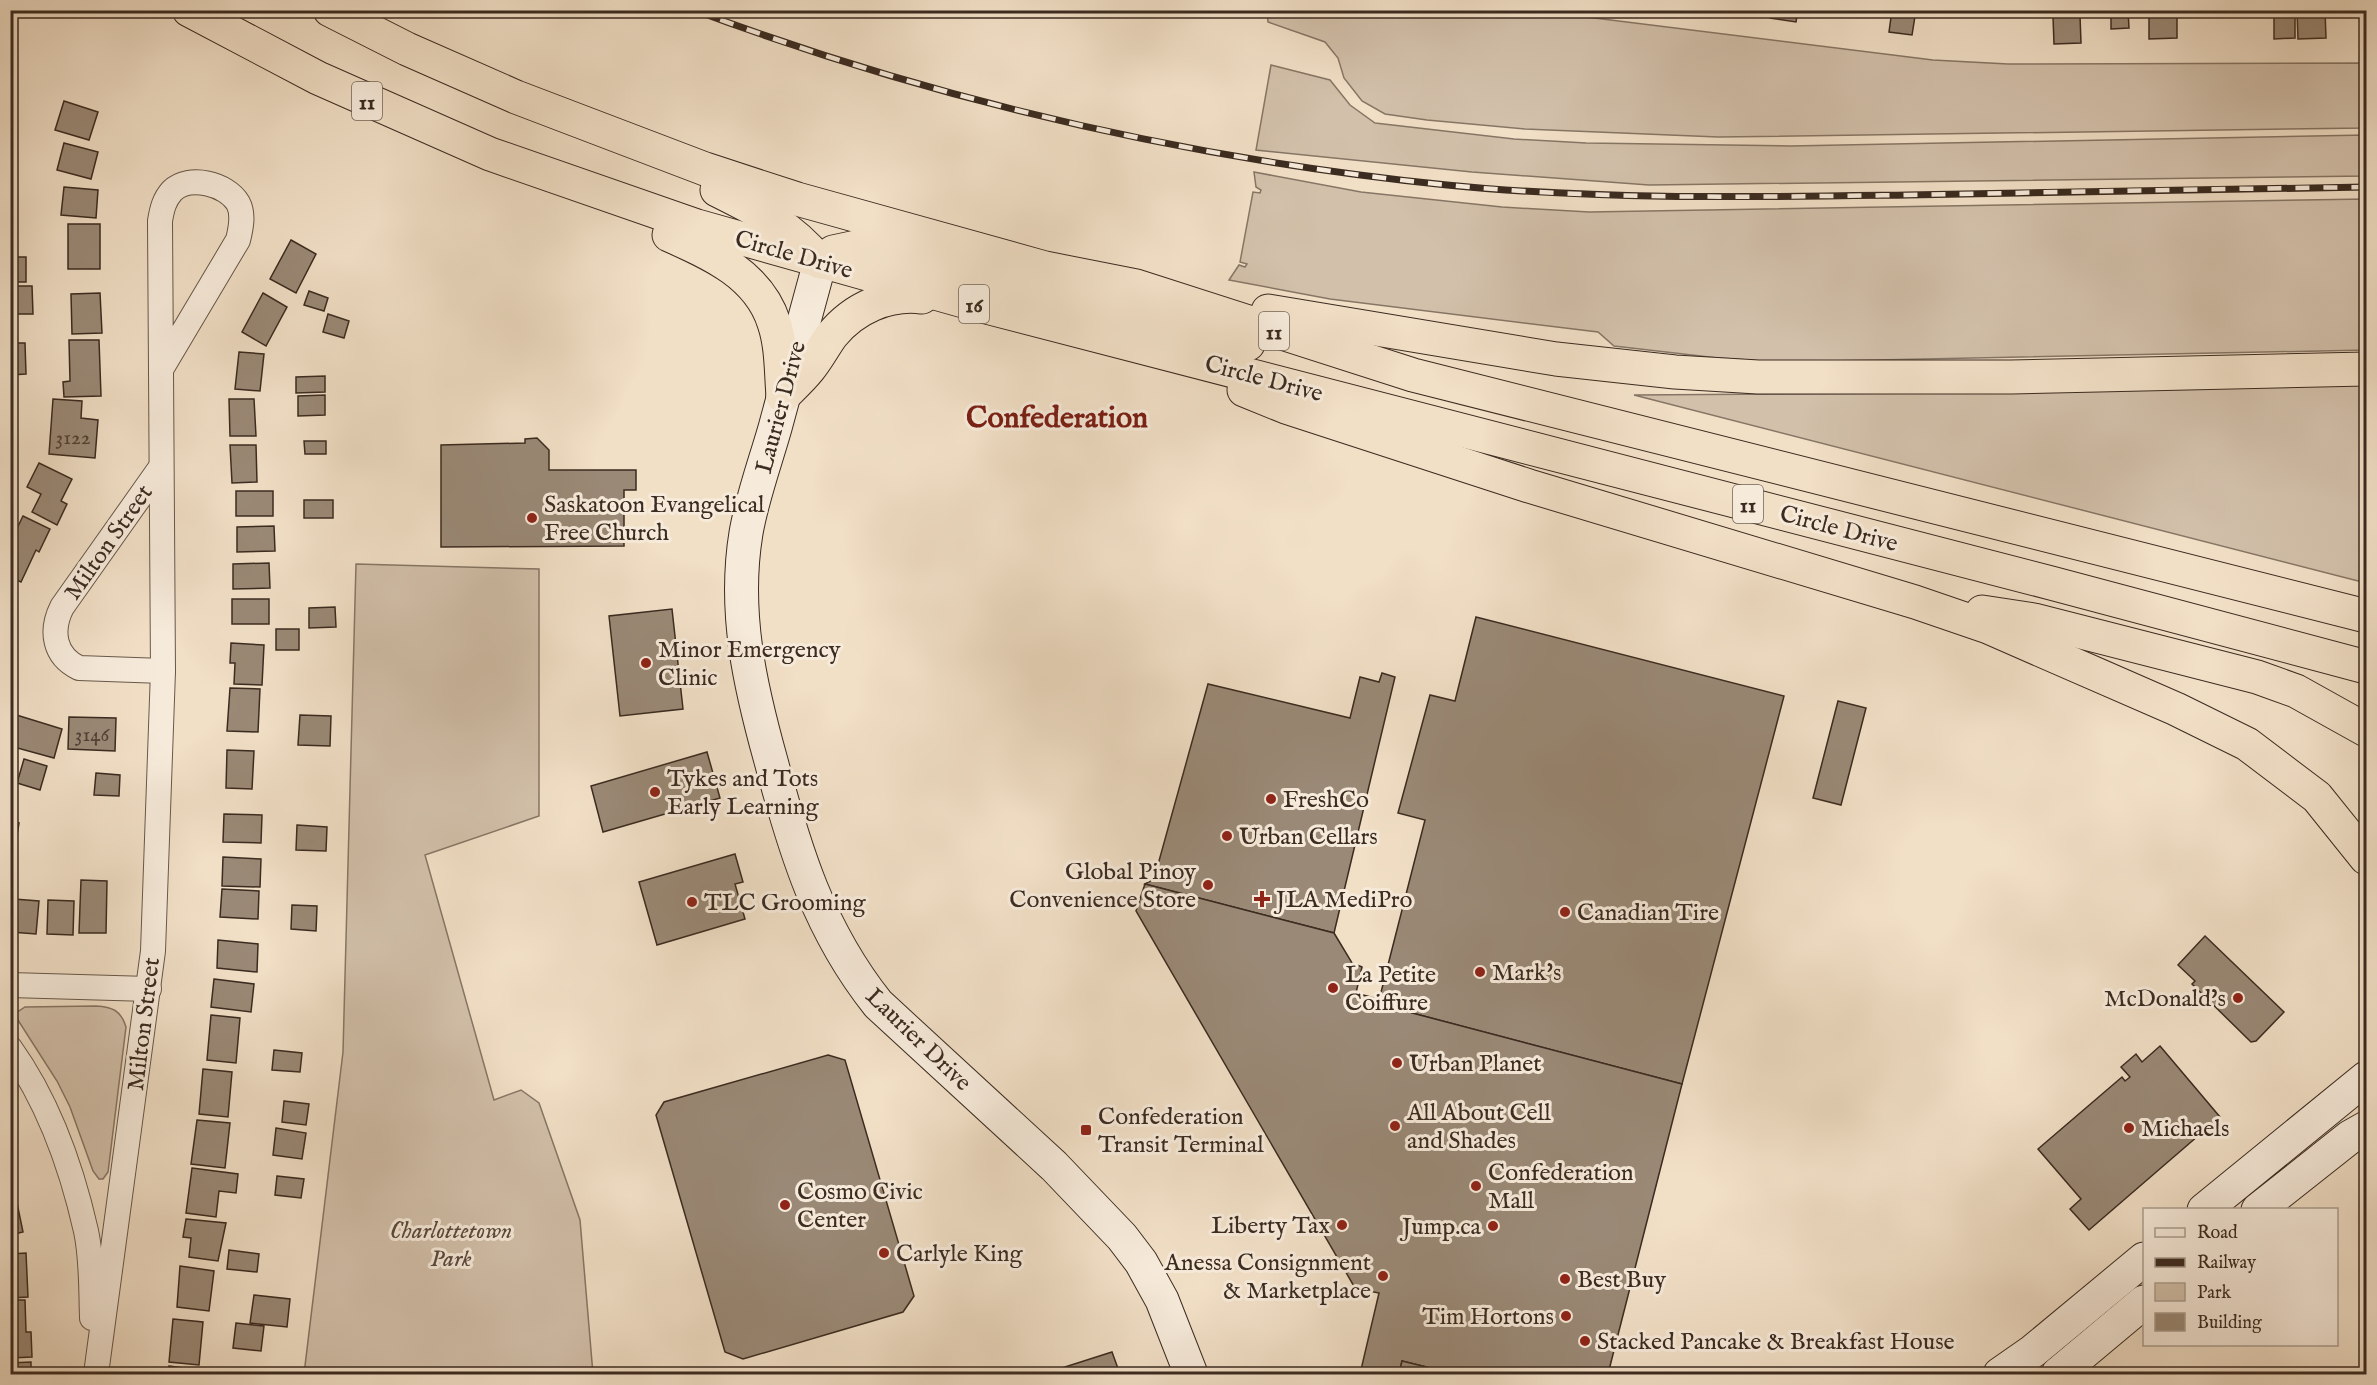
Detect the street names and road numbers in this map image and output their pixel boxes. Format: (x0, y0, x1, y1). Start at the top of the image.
road number: 11 (352, 82, 382, 120)
street label: Circle Drive (731, 224, 856, 287)
road number: 16 (959, 285, 989, 323)
road number: 11 (1259, 312, 1289, 350)
street label: Laurier Drive (749, 338, 814, 477)
street label: Circle Drive (1201, 349, 1326, 410)
street label: Milton Street (58, 479, 160, 607)
road number: 11 (1733, 485, 1763, 523)
street label: Circle Drive (1776, 499, 1901, 560)
street label: Milton Street (121, 956, 168, 1093)
street label: Laurier Drive (858, 982, 978, 1098)

